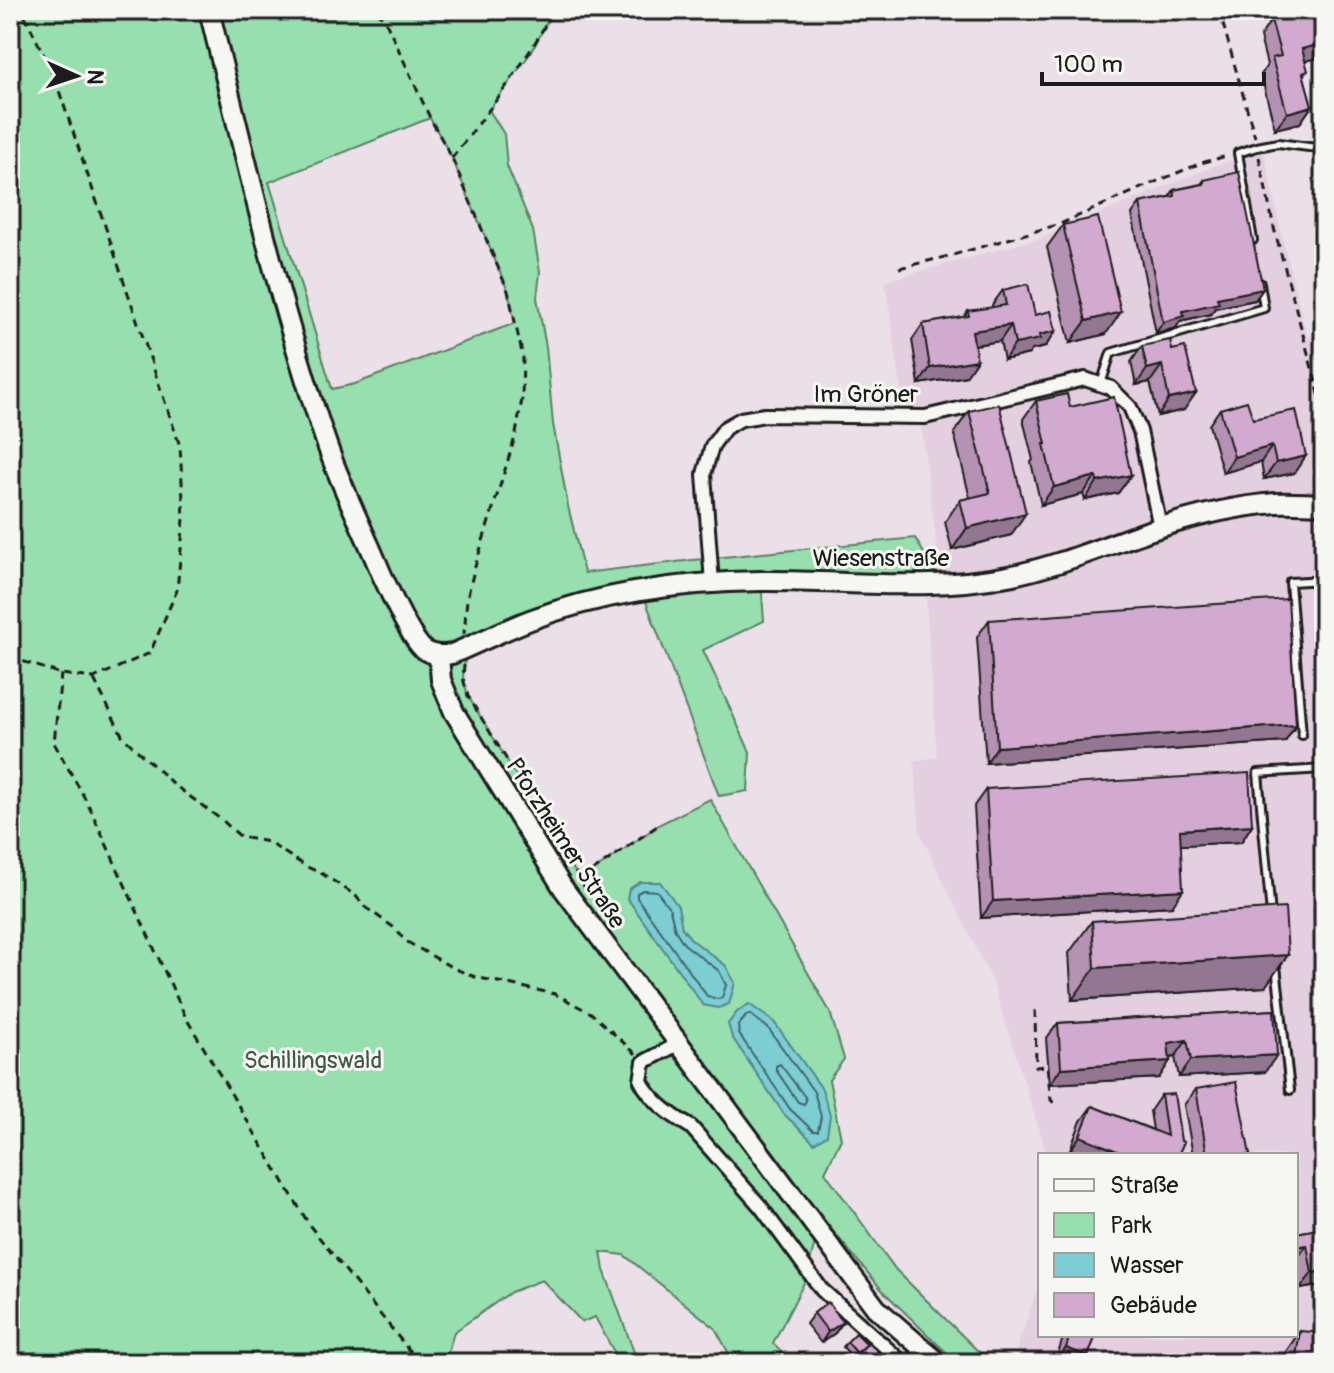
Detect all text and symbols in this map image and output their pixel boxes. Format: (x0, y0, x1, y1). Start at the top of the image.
north arrow (36, 36, 116, 116)
scale bar (1042, 36, 1264, 86)
text: 100 m (1054, 50, 1123, 79)
text: N (81, 69, 109, 85)
street label: Im Gröner (814, 380, 919, 409)
street label: Wiesenstraße (813, 544, 950, 573)
street label: Pforzheimer Straße (500, 753, 632, 934)
park label: Schillingswald (244, 1046, 382, 1075)
legend (1038, 1153, 1298, 1337)
text: Straße (1110, 1171, 1178, 1200)
text: Park (1110, 1211, 1152, 1240)
text: Wasser (1110, 1251, 1184, 1280)
text: Gebäude (1110, 1291, 1197, 1320)

